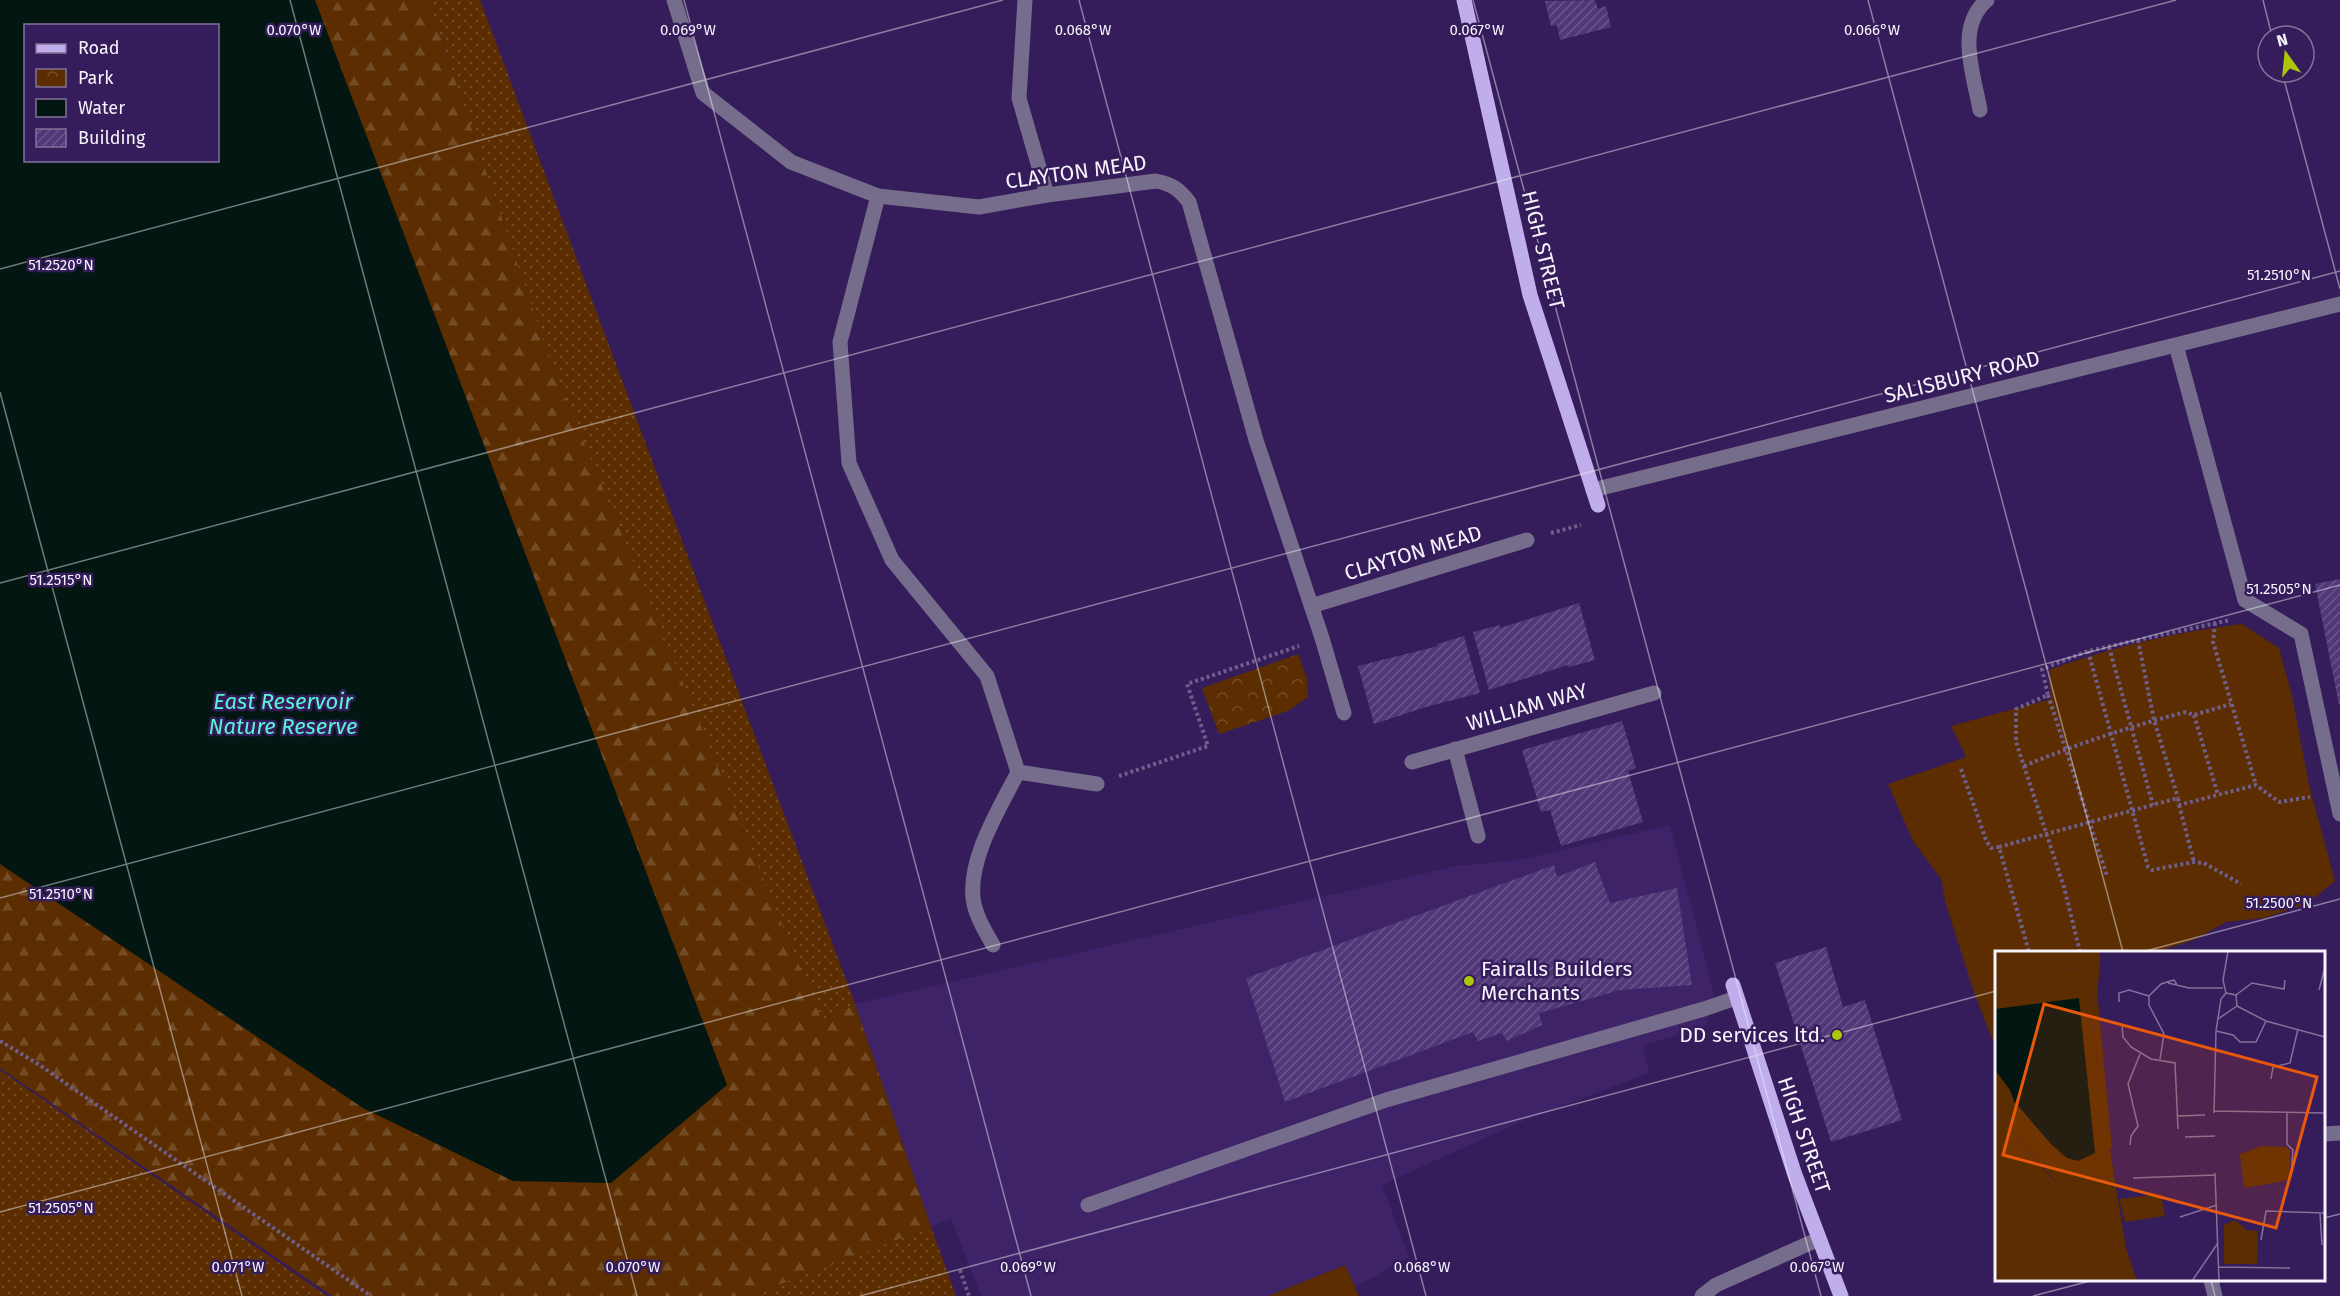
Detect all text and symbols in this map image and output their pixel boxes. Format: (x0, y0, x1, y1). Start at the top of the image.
text: 0.070°W (267, 21, 322, 39)
text: 0.069°W (660, 21, 717, 39)
text: 0.068°W (1055, 21, 1112, 39)
text: 0.067°W (1450, 21, 1505, 39)
text: 0.066°W (1844, 21, 1901, 39)
legend (24, 24, 219, 162)
north arrow (2256, 24, 2316, 84)
text: N (2275, 29, 2290, 51)
text: Road (78, 37, 120, 59)
text: Park (78, 67, 114, 89)
text: Water (78, 97, 125, 119)
text: Building (78, 127, 146, 149)
street label: CLAYTON MEAD (1004, 149, 1148, 195)
street label: HIGH STREET (1516, 188, 1570, 312)
text: 51.2520°N (28, 256, 94, 274)
text: 51.2510°N (2247, 266, 2311, 284)
street label: SALISBURY ROAD (1881, 345, 2043, 409)
street label: CLAYTON MEAD (1341, 520, 1485, 586)
text: 51.2515°N (30, 571, 92, 589)
text: 51.2505°N (2246, 580, 2312, 598)
street label: WILLIAM WAY (1464, 677, 1591, 737)
water label: East Reservoir Nature Reserve (209, 688, 357, 740)
text: 51.2510°N (29, 885, 93, 903)
text: 51.2500°N (2246, 894, 2312, 912)
inset map (1995, 951, 2325, 1281)
place label: Fairalls Builders Merchants (1481, 956, 1632, 1006)
marker: Fairalls Builders Merchants (1462, 974, 1476, 988)
place label: DD services ltd. (1679, 1022, 1825, 1048)
marker: DD services ltd. (1830, 1028, 1844, 1042)
street label: HIGH STREET (1772, 1073, 1836, 1197)
text: 51.2505°N (28, 1199, 94, 1217)
text: 0.071°W (212, 1258, 265, 1276)
text: 0.070°W (606, 1258, 661, 1276)
text: 0.069°W (1000, 1258, 1057, 1276)
text: 0.068°W (1394, 1258, 1451, 1276)
text: 0.067°W (1790, 1258, 1845, 1276)

